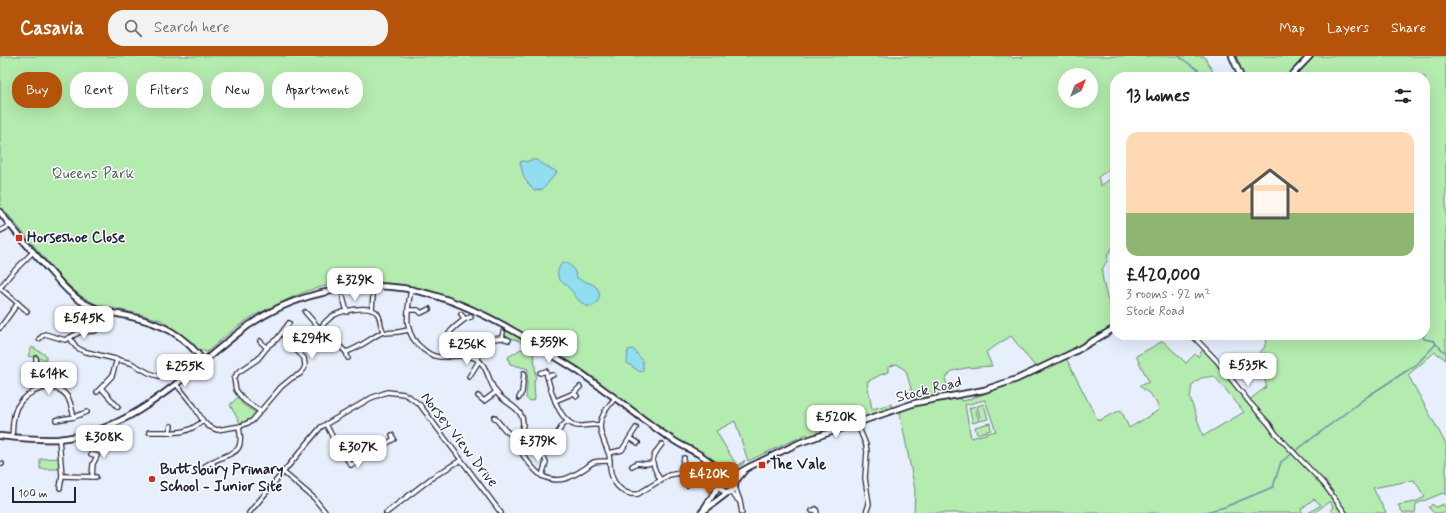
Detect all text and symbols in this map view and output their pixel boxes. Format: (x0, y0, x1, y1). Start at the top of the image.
search box (108, 10, 388, 46)
text: Casavia (20, 16, 84, 41)
icon: search (122, 17, 144, 39)
text: Search here (154, 18, 229, 38)
text: Map (1279, 19, 1305, 37)
text: Layers (1327, 19, 1369, 37)
text: Share (1391, 19, 1426, 37)
north arrow (1058, 68, 1098, 108)
map controls (1058, 68, 1098, 108)
chip: Buy (12, 72, 62, 108)
chip: Rent (70, 72, 128, 108)
chip: Filters (136, 72, 203, 108)
chip: New (211, 72, 264, 108)
chip: Apartment (272, 72, 363, 108)
text: 13 homes (1126, 85, 1190, 107)
icon: filters (1392, 85, 1414, 107)
icon: home (1234, 158, 1306, 230)
park label: Queens Park (52, 164, 135, 184)
place label: Horseshoe Close (27, 228, 126, 248)
marker: Horseshoe Close (14, 233, 24, 243)
text: £420,000 (1126, 264, 1200, 286)
pin: £329K (327, 268, 383, 302)
text: £329K (336, 272, 374, 289)
text: 3 rooms · 92 m² (1126, 286, 1210, 303)
text: Stock Road (1126, 303, 1184, 320)
pin: £545K (56, 306, 112, 340)
text: £545K (63, 310, 105, 327)
pin: £294K (284, 326, 340, 360)
text: £294K (292, 330, 332, 347)
pin: £359K (521, 330, 577, 364)
pin: £256K (439, 332, 495, 366)
text: £359K (530, 334, 568, 351)
text: £256K (448, 336, 486, 353)
pin: £535K (1220, 353, 1276, 387)
pin: £255K (157, 354, 213, 388)
text: £535K (1229, 357, 1267, 374)
text: £255K (166, 358, 204, 375)
pin: £614K (21, 362, 77, 396)
text: £614K (30, 366, 68, 383)
street label: Stock Road (894, 372, 964, 408)
street label: Norsey View Drive (416, 388, 502, 492)
pin: £520K (808, 405, 864, 439)
text: £520K (816, 409, 856, 426)
pin: £308K (76, 425, 132, 459)
text: £308K (85, 429, 123, 446)
pin: £379K (510, 429, 566, 463)
text: £379K (519, 433, 557, 450)
pin: £307K (330, 435, 386, 469)
text: £307K (339, 439, 377, 456)
place label: The Vale (770, 455, 826, 475)
place label: Buttsbury Primary School - Junior Site (160, 460, 284, 497)
marker: The Vale (757, 460, 767, 470)
pin: £420K (681, 462, 737, 496)
text: £420K (689, 466, 729, 483)
marker: Buttsbury Primary School - Junior Site (147, 474, 157, 484)
scale bar (12, 485, 76, 504)
text: 100 m (18, 487, 48, 501)

